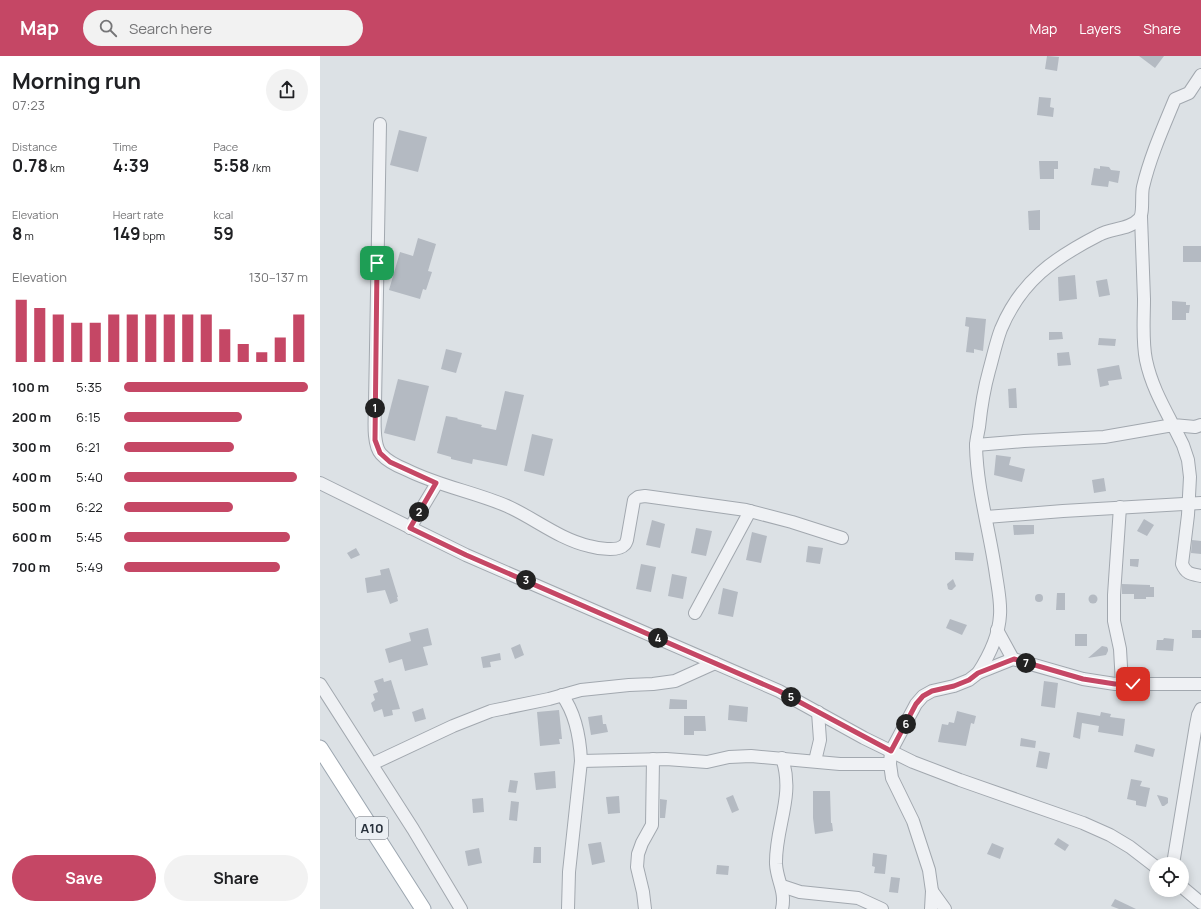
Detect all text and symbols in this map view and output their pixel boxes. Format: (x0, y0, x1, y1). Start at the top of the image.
search box (83, 10, 363, 46)
text: Map (20, 15, 59, 41)
icon: search (97, 17, 119, 39)
text: Search here (129, 18, 212, 39)
text: Map (1029, 19, 1057, 38)
text: Layers (1079, 19, 1121, 38)
text: Share (1143, 19, 1181, 38)
text: Morning run (12, 66, 141, 96)
button: share (266, 69, 308, 111)
text: 07:23 (12, 96, 45, 114)
text: Distance (12, 139, 57, 154)
text: Time (113, 139, 138, 154)
text: Pace (213, 139, 238, 154)
text: 0.78 (12, 154, 48, 177)
text: 4:39 (113, 154, 149, 177)
text: 5:58 (213, 154, 250, 177)
text: km (48, 160, 65, 175)
text: /km (250, 160, 271, 175)
text: Elevation (12, 207, 58, 222)
text: Heart rate (113, 207, 164, 222)
text: kcal (213, 207, 233, 222)
text: 8 (12, 222, 22, 245)
text: 149 (113, 222, 141, 245)
text: 59 (213, 222, 234, 245)
text: m (22, 228, 34, 243)
text: bpm (141, 228, 165, 243)
pin (360, 246, 394, 280)
icon: arrive (366, 252, 388, 274)
text: Elevation (12, 268, 67, 286)
text: 130–137 m (249, 268, 308, 286)
text: 100 m (12, 378, 49, 396)
text: 5:35 (76, 378, 102, 396)
pin: 1 (365, 398, 385, 418)
text: 1 (373, 400, 377, 415)
text: 200 m (12, 408, 51, 426)
text: 6:15 (76, 408, 101, 426)
text: 300 m (12, 438, 51, 456)
text: 6:21 (76, 438, 100, 456)
text: 400 m (12, 468, 51, 486)
text: 5:40 (76, 468, 103, 486)
text: 500 m (12, 498, 51, 516)
text: 6:22 (76, 498, 103, 516)
pin: 2 (409, 502, 429, 522)
text: 2 (416, 504, 422, 519)
text: 600 m (12, 528, 51, 546)
text: 5:45 (76, 528, 103, 546)
text: 700 m (12, 558, 50, 576)
text: 5:49 (76, 558, 103, 576)
pin: 3 (516, 570, 536, 590)
text: 3 (523, 572, 529, 587)
pin: 4 (648, 628, 668, 648)
text: 4 (655, 630, 661, 645)
pin: 7 (1016, 653, 1036, 673)
text: 7 (1023, 655, 1029, 670)
pin (1116, 667, 1150, 701)
icon: check (1122, 673, 1144, 695)
pin: 5 (781, 687, 801, 707)
text: 5 (788, 689, 794, 704)
pin: 6 (896, 714, 916, 734)
text: 6 (903, 716, 909, 731)
road number: A10 (356, 817, 388, 839)
button: Save (12, 855, 156, 901)
button: Share (164, 855, 308, 901)
map controls (1149, 857, 1189, 897)
button: locate (1149, 857, 1189, 897)

